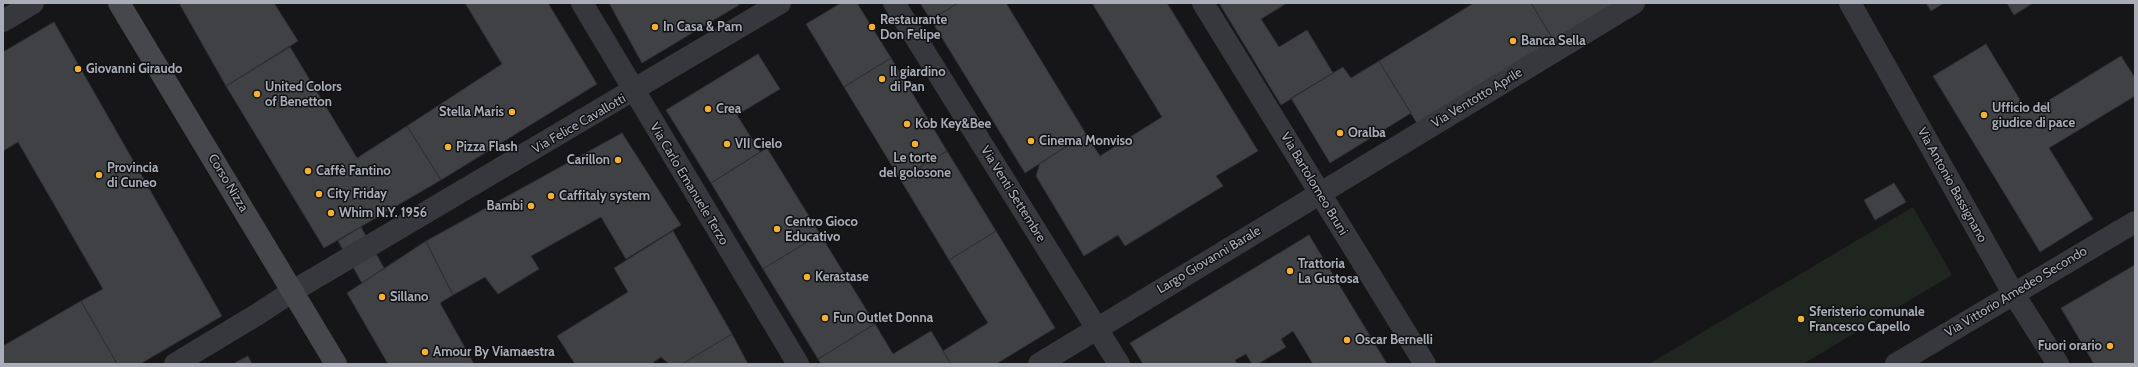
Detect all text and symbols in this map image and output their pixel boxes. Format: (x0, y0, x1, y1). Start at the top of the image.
place label: Restaurante Don Felipe (880, 12, 947, 43)
place label: In Casa & Pam (663, 19, 742, 35)
marker: In Casa & Pam (650, 22, 660, 32)
marker: Restaurante Don Felipe (867, 22, 877, 32)
place label: Banca Sella (1521, 33, 1586, 49)
marker: Banca Sella (1508, 36, 1518, 46)
place label: Giovanni Giraudo (86, 61, 183, 77)
marker: Giovanni Giraudo (73, 64, 83, 74)
place label: Il giardino di Pan (890, 64, 946, 95)
street label: Via Ventotto Aprile (1429, 65, 1525, 131)
marker: Il giardino di Pan (877, 74, 887, 84)
place label: United Colors of Benetton (265, 79, 342, 110)
marker: United Colors of Benetton (252, 89, 262, 99)
street label: Via Felice Cavallotti (529, 91, 629, 157)
place label: Ufficio del giudice di pace (1992, 100, 2075, 131)
place label: Crea (716, 101, 741, 117)
place label: Stella Maris (439, 104, 504, 120)
marker: Crea (703, 104, 713, 114)
marker: Stella Maris (507, 107, 517, 117)
marker: Ufficio del giudice di pace (1979, 110, 1989, 120)
place label: Kob Key&Bee (915, 116, 991, 132)
marker: Kob Key&Bee (902, 119, 912, 129)
street label: Via Carlo Emanuele Terzo (646, 120, 732, 248)
place label: Oralba (1348, 125, 1386, 141)
street label: Via Antonio Bassignano (1914, 125, 1990, 245)
marker: Oralba (1335, 128, 1345, 138)
street label: Via Bartolomeo Bruni (1277, 130, 1351, 238)
place label: Cinema Monviso (1039, 133, 1132, 149)
place label: VII Cielo (735, 136, 782, 152)
marker: Cinema Monviso (1026, 136, 1036, 146)
place label: Pizza Flash (456, 139, 518, 155)
marker: VII Cielo (722, 139, 732, 149)
marker: Le torte del golosone (910, 139, 920, 149)
marker: Pizza Flash (443, 142, 453, 152)
street label: Via Venti Settembre (977, 143, 1049, 245)
place label: Le torte del golosone (879, 150, 951, 181)
street label: Corso Nizza (205, 151, 251, 215)
place label: Carillon (567, 152, 610, 168)
marker: Carillon (613, 155, 623, 165)
place label: Provincia di Cuneo (107, 160, 158, 191)
place label: Caffè Fantino (316, 163, 391, 179)
marker: Caffè Fantino (303, 166, 313, 176)
marker: Provincia di Cuneo (94, 170, 104, 180)
place label: City Friday (327, 186, 387, 202)
place label: Caffitaly system (559, 188, 650, 204)
marker: City Friday (314, 189, 324, 199)
marker: Caffitaly system (546, 191, 556, 201)
place label: Bambi (487, 198, 523, 214)
marker: Bambi (526, 201, 536, 211)
place label: Whim N.Y. 1956 (339, 205, 427, 221)
marker: Whim N.Y. 1956 (326, 208, 336, 218)
place label: Centro Gioco Educativo (785, 214, 858, 245)
street label: Largo Giovanni Barale (1154, 223, 1264, 297)
marker: Centro Gioco Educativo (772, 224, 782, 234)
street label: Via Vittorio Amedeo Secondo (1942, 243, 2090, 341)
place label: Trattoria La Gustosa (1298, 256, 1359, 287)
marker: Trattoria La Gustosa (1285, 266, 1295, 276)
place label: Kerastase (815, 269, 869, 285)
marker: Kerastase (802, 272, 812, 282)
place label: Sillano (390, 289, 428, 305)
marker: Sillano (377, 292, 387, 302)
place label: Sferisterio comunale Francesco Capello (1809, 304, 1925, 335)
place label: Fun Outlet Donna (833, 310, 933, 326)
marker: Fun Outlet Donna (820, 313, 830, 323)
marker: Sferisterio comunale Francesco Capello (1796, 314, 1806, 324)
place label: Oscar Bernelli (1355, 332, 1433, 348)
marker: Oscar Bernelli (1342, 335, 1352, 345)
place label: Fuori orario (2038, 338, 2102, 354)
marker: Fuori orario (2105, 341, 2115, 351)
place label: Amour By Viamaestra (433, 344, 555, 360)
marker: Amour By Viamaestra (420, 347, 430, 357)

